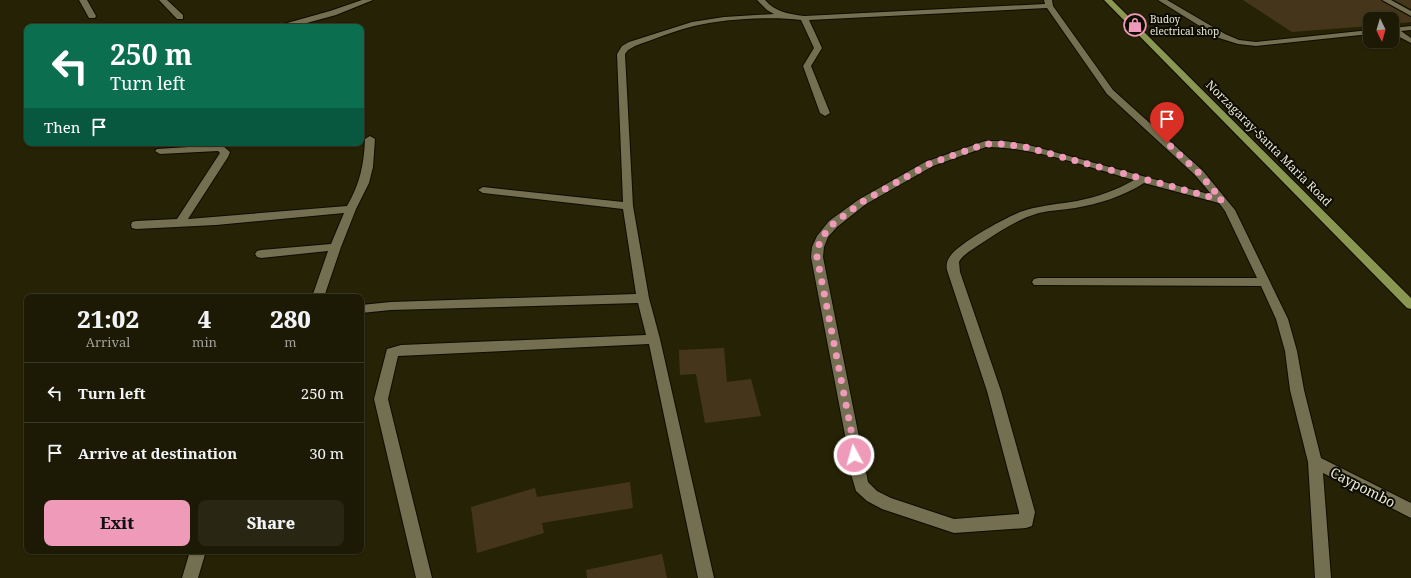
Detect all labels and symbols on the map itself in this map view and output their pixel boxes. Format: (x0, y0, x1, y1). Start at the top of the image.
shop icon: Budoy electrical shop (1122, 12, 1148, 38)
place label: Budoy electrical shop (1150, 12, 1219, 38)
north arrow (1363, 12, 1399, 48)
street label: Norzagaray-Santa Maria Road (1202, 76, 1336, 210)
pin (1150, 102, 1184, 143)
position arrow (833, 434, 875, 476)
street label: Caypombo (1327, 462, 1399, 512)

